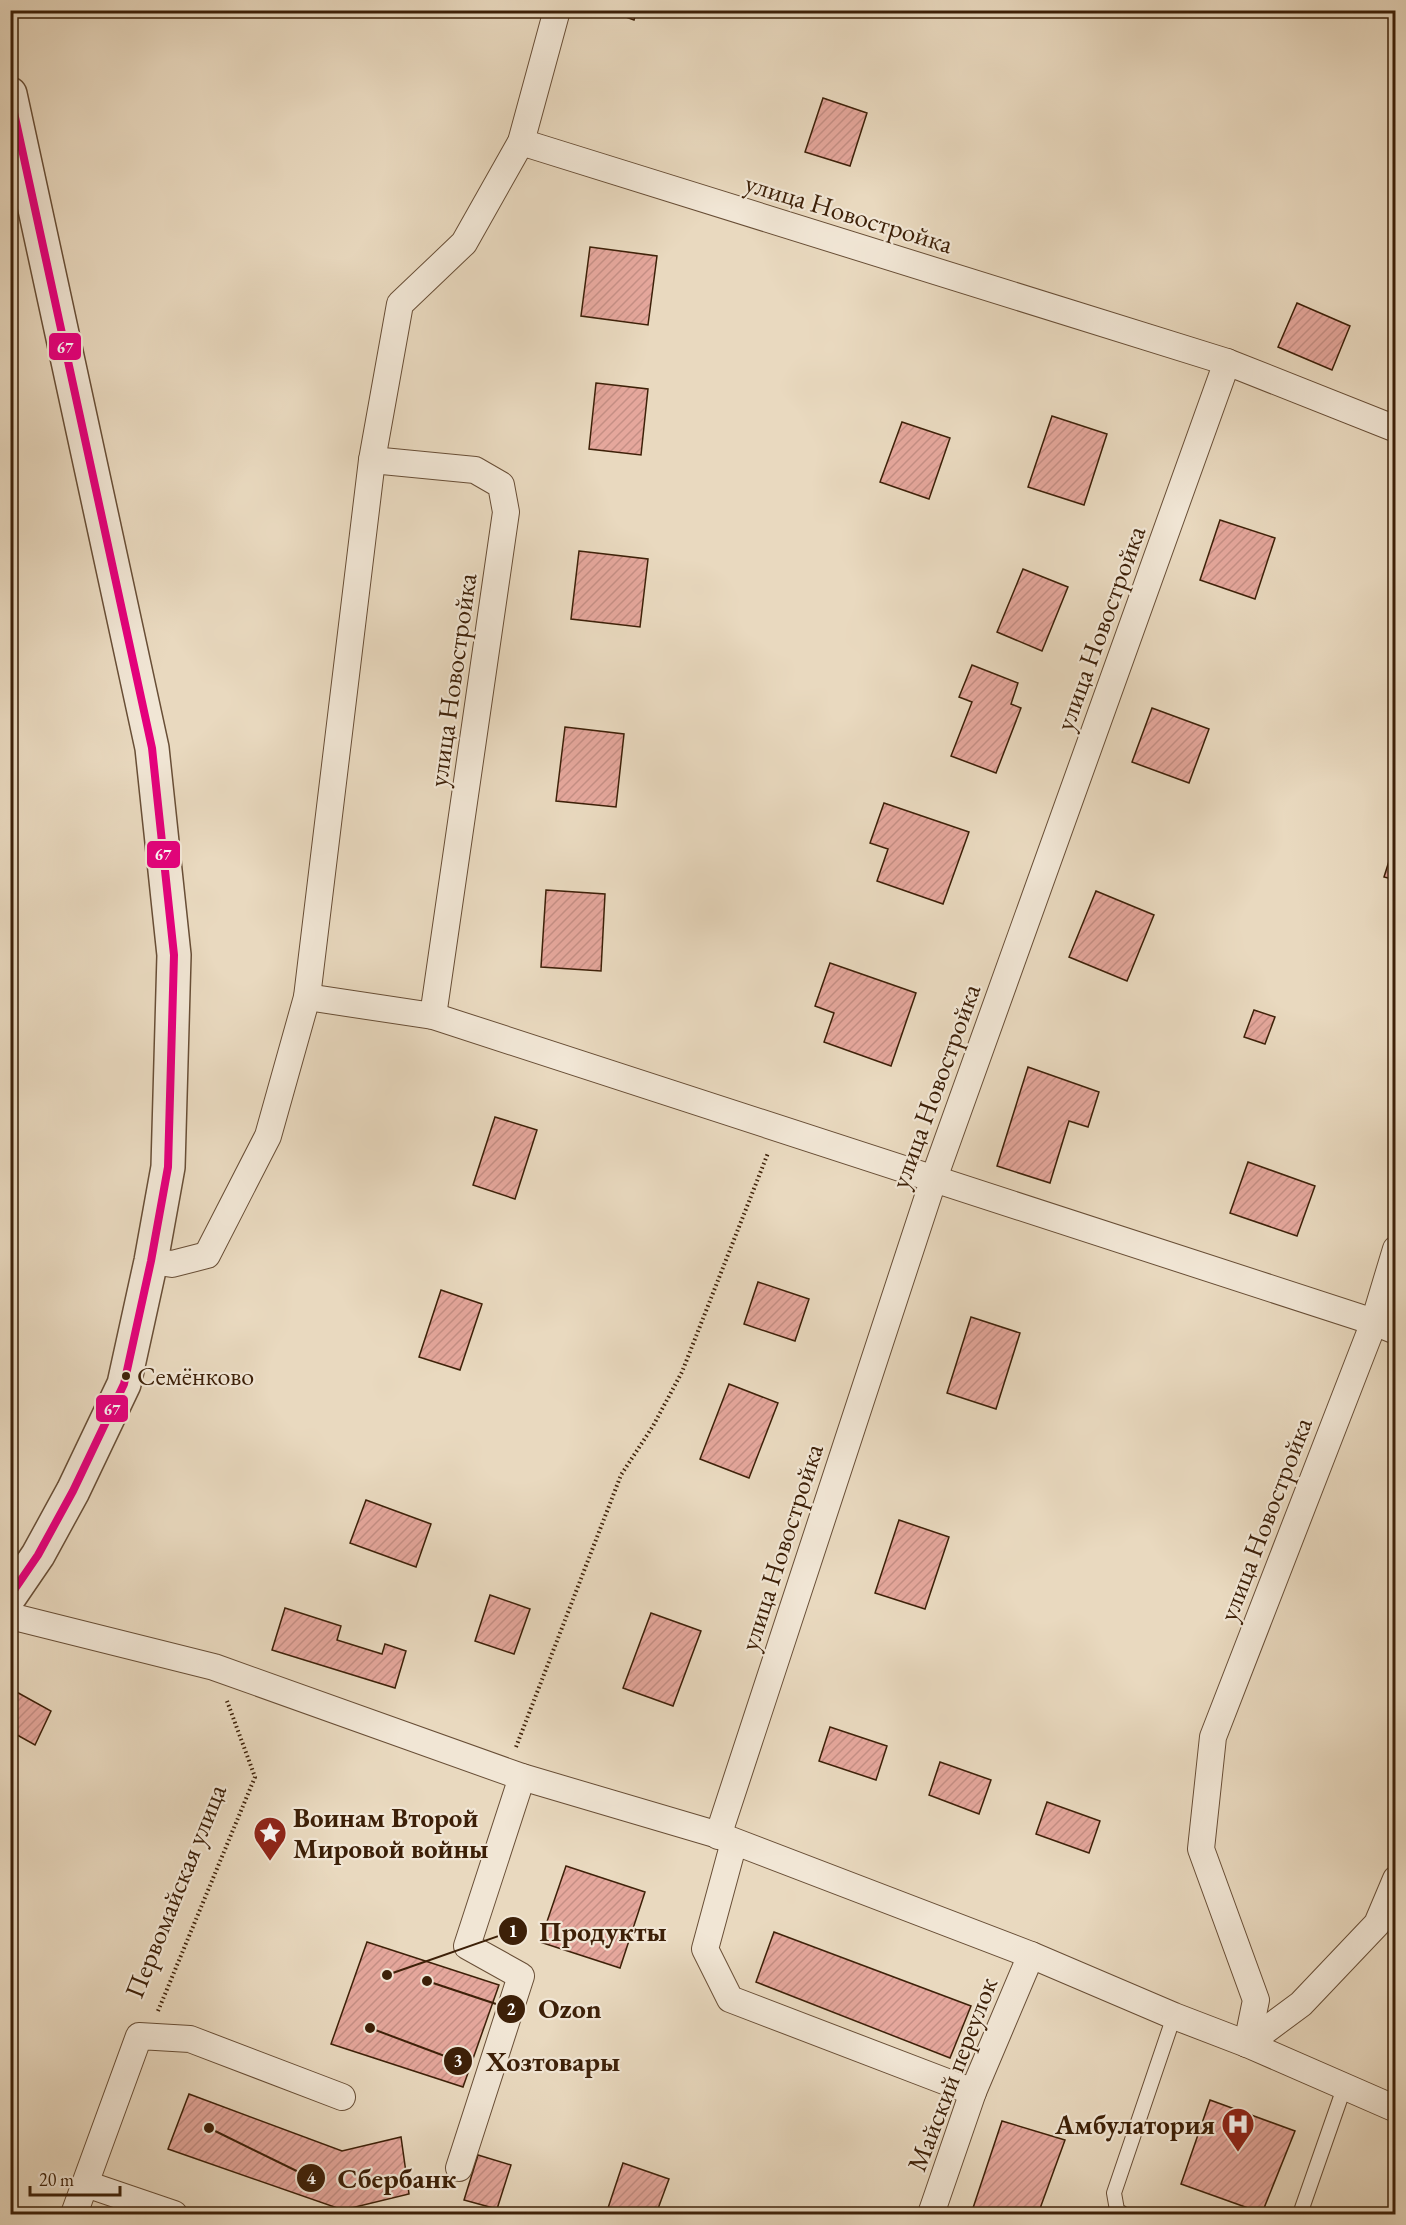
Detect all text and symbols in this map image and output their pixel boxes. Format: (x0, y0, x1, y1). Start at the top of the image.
street label: улица Новостройка (741, 165, 957, 261)
line badge: 67 (48, 332, 82, 361)
text: 67 (57, 337, 74, 358)
street label: улица Новостройка (1047, 521, 1153, 735)
street label: улица Новостройка (420, 571, 484, 789)
line badge: 67 (146, 840, 181, 869)
text: 67 (155, 844, 172, 865)
street label: улица Новостройка (882, 979, 988, 1193)
place label: Семёнково (137, 1359, 254, 1393)
marker: Семёнково (120, 1370, 132, 1382)
line badge: 67 (95, 1394, 129, 1423)
text: 67 (104, 1399, 121, 1420)
street label: улица Новостройка (1210, 1412, 1320, 1626)
street label: улица Новостройка (731, 1439, 831, 1655)
street label: Первомайская улица (116, 1779, 234, 2003)
place label: Воинам Второй Мировой войны (293, 1800, 488, 1866)
place icon: Воинам Второй Мировой войны (252, 1815, 288, 1862)
callout: Продукты (498, 1908, 679, 1954)
text: Продукты (539, 1913, 667, 1949)
text: 1 (508, 1919, 518, 1942)
street label: Майский переулок (899, 1972, 1005, 2176)
callout: Ozon (496, 1986, 614, 2032)
text: Ozon (538, 1990, 602, 2026)
text: 2 (506, 1997, 516, 2020)
callout: Хозтовары (443, 2038, 632, 2084)
text: Хозтовары (485, 2043, 620, 2079)
text: 3 (453, 2049, 463, 2072)
hospital icon: Амбулатория (1220, 2106, 1256, 2153)
place label: Амбулатория (1054, 2107, 1215, 2142)
callout: Сбербанк (296, 2155, 468, 2201)
scale bar (30, 2159, 120, 2197)
text: Сбербанк (338, 2160, 457, 2196)
text: 4 (306, 2166, 316, 2189)
text: 20 m (39, 2168, 74, 2191)

